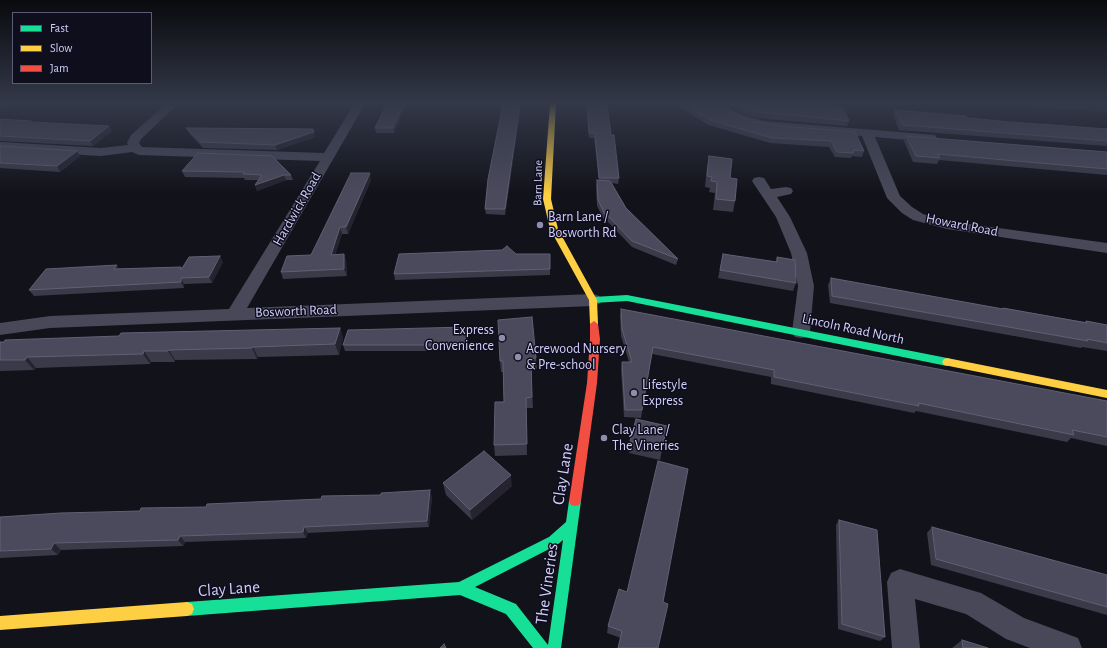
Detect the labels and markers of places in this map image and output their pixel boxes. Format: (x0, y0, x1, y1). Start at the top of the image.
place label: Barn Lane / Bosworth Rd (548, 209, 617, 242)
marker: Barn Lane / Bosworth Rd (535, 220, 545, 230)
place label: Express Convenience (425, 322, 494, 354)
marker: Express Convenience (497, 333, 507, 343)
place label: Acrewood Nursery & Pre-school (526, 341, 626, 374)
marker: Acrewood Nursery & Pre-school (513, 352, 523, 362)
place label: Lifestyle Express (642, 377, 687, 410)
marker: Lifestyle Express (629, 388, 639, 398)
place label: Clay Lane / The Vineries (612, 422, 679, 454)
marker: Clay Lane / The Vineries (599, 433, 609, 443)

